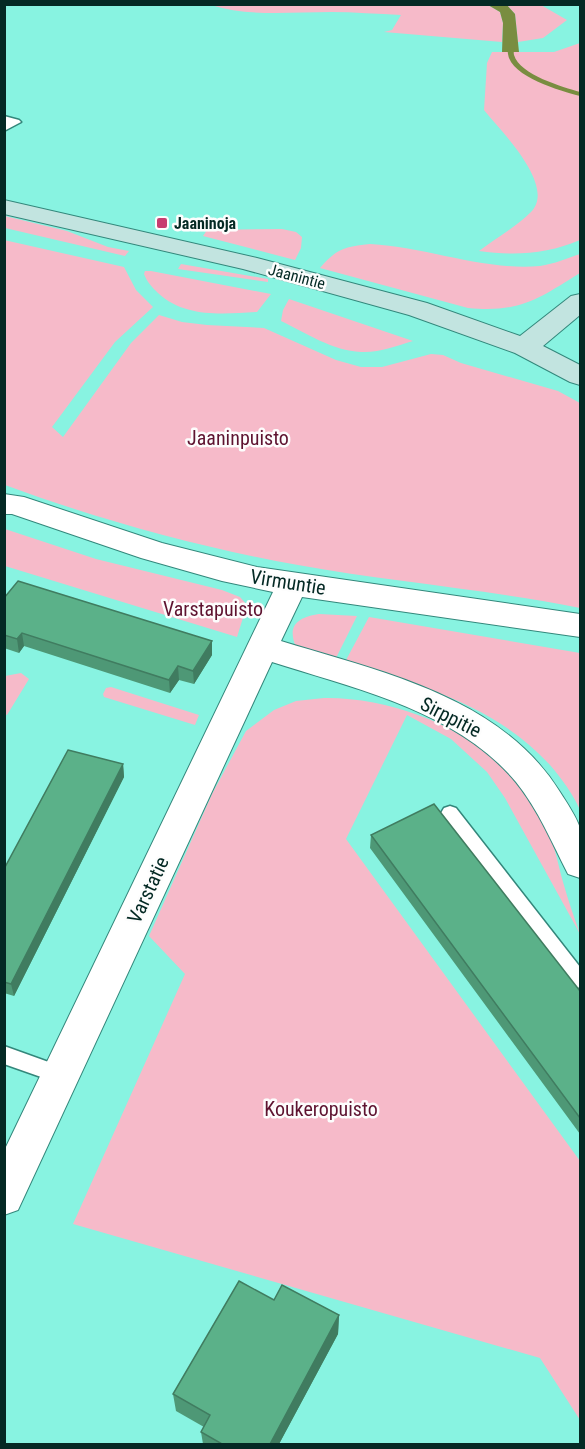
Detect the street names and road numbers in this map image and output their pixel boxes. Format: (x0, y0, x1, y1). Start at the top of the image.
street label: Jaanintie (266, 260, 327, 293)
street label: Virmuntie (248, 564, 328, 600)
street label: Sirppitie (416, 691, 486, 743)
street label: Varstatie (122, 853, 174, 927)

